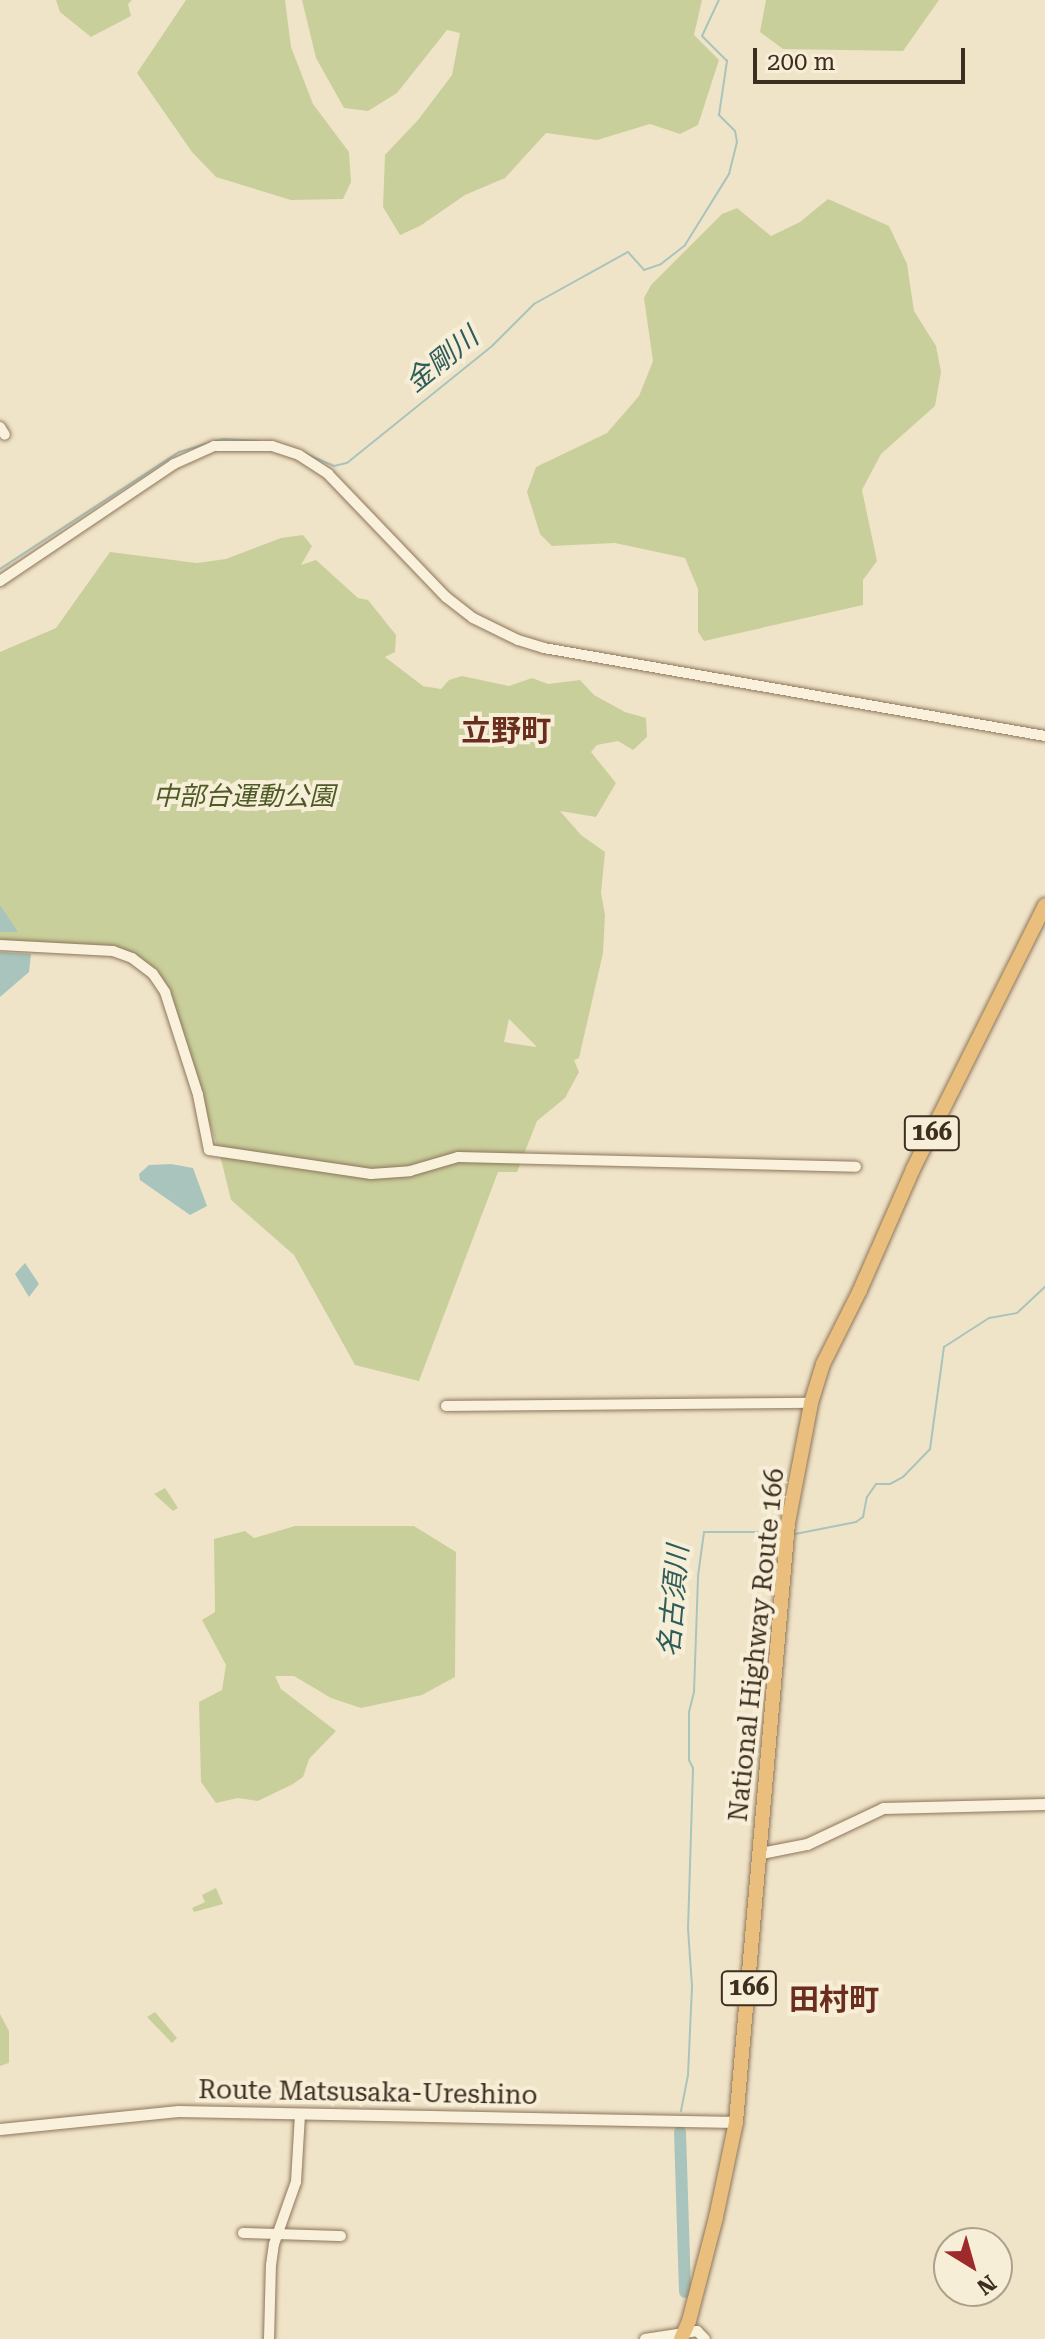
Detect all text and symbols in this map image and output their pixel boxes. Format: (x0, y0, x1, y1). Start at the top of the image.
scale bar (757, 32, 969, 82)
text: 200 m (767, 48, 835, 76)
water label: 金剛川 (399, 321, 485, 399)
district label: 立野町 (461, 713, 551, 749)
park label: 中部台運動公園 (153, 781, 335, 813)
road number: 166 (902, 1113, 962, 1153)
street label: National Highway Route 166 (723, 1467, 791, 1823)
water label: 名古須川 (652, 1544, 696, 1658)
road number: 166 (719, 1968, 779, 2008)
district label: 田村町 (789, 1982, 879, 2018)
street label: Route Matsusaka-Ureshino (198, 2074, 538, 2112)
north arrow (933, 2227, 1013, 2307)
text: N (972, 2270, 1001, 2300)

